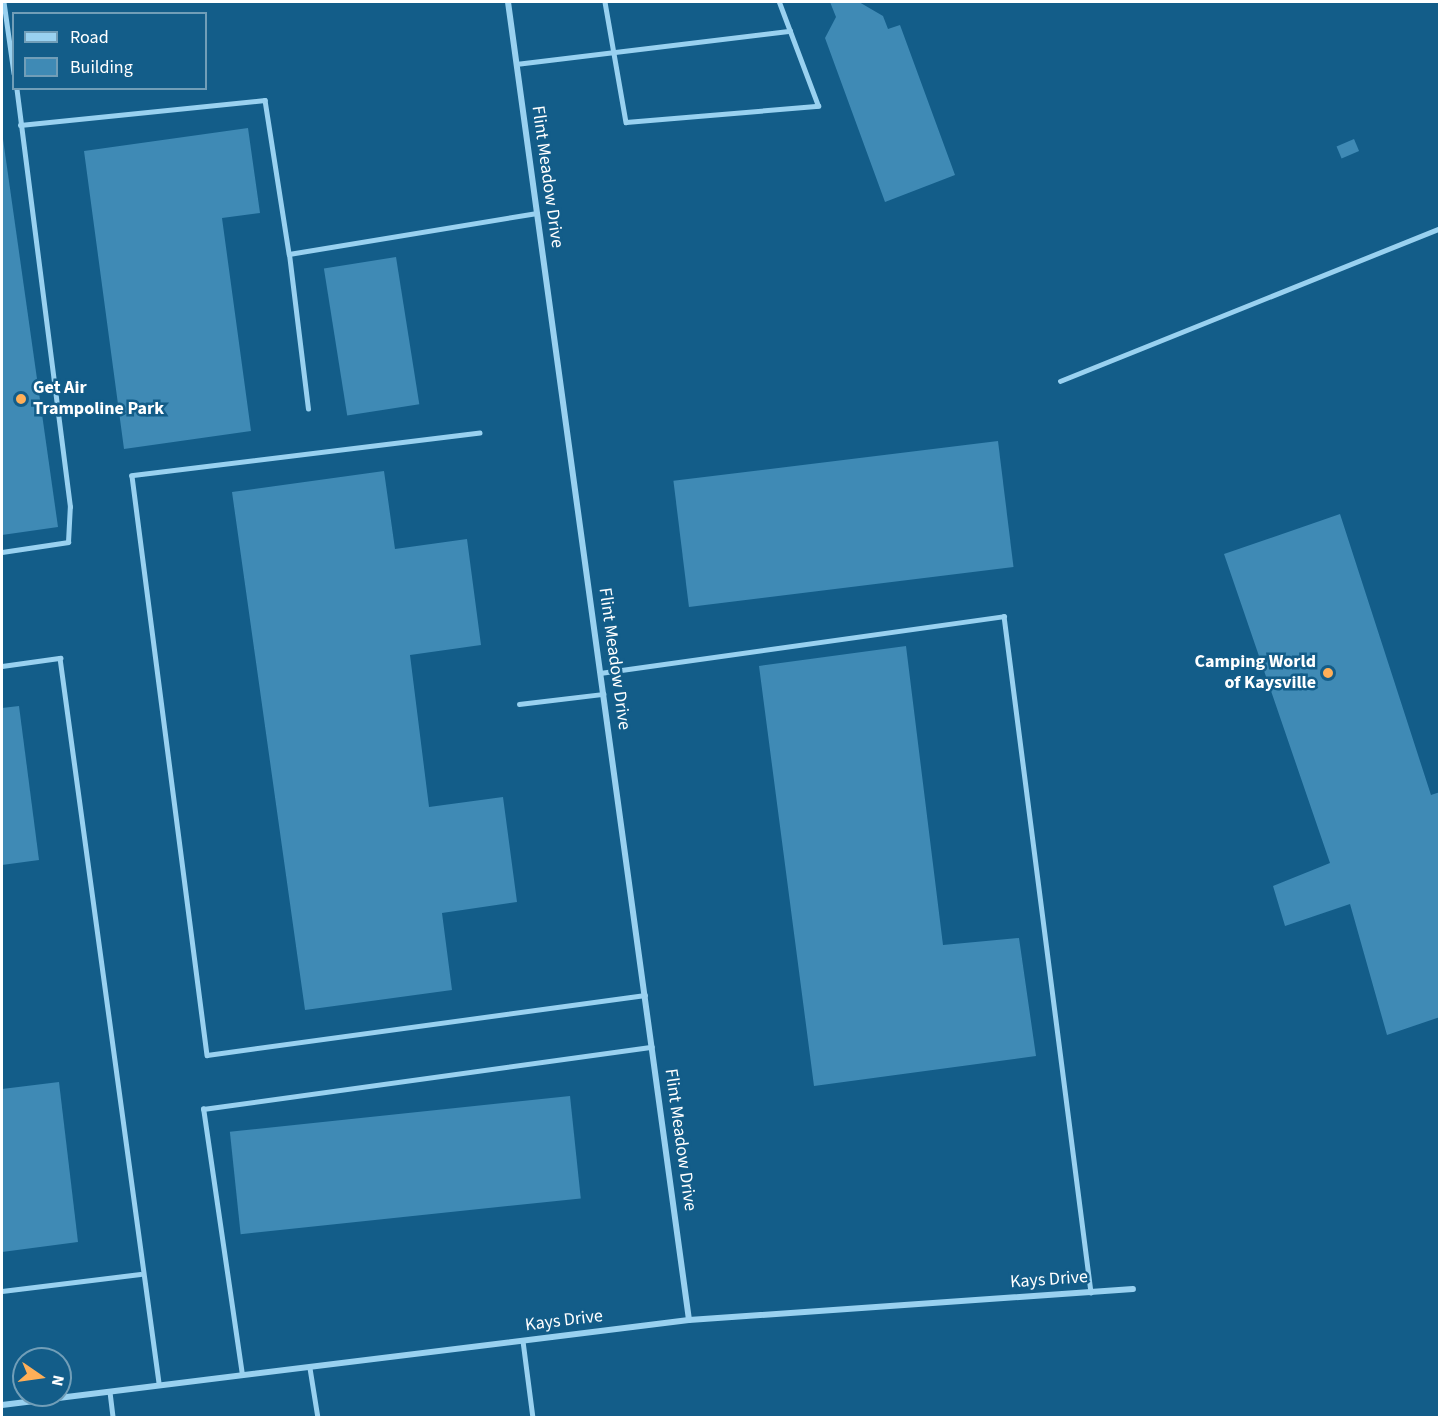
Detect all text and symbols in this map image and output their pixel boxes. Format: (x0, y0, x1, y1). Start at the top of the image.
legend (12, 12, 207, 90)
text: Road (70, 25, 109, 50)
text: Building (70, 55, 133, 80)
street label: Flint Meadow Drive (526, 104, 568, 250)
place label: Get Air Trampoline Park (33, 378, 164, 420)
marker: Get Air Trampoline Park (14, 392, 28, 406)
street label: Flint Meadow Drive (593, 586, 635, 732)
place label: Camping World of Kaysville (1195, 652, 1316, 694)
marker: Camping World of Kaysville (1321, 666, 1335, 680)
street label: Flint Meadow Drive (659, 1067, 701, 1213)
street label: Kays Drive (1009, 1267, 1089, 1293)
street label: Kays Drive (524, 1306, 604, 1336)
north arrow (12, 1347, 72, 1407)
text: N (46, 1373, 70, 1388)

